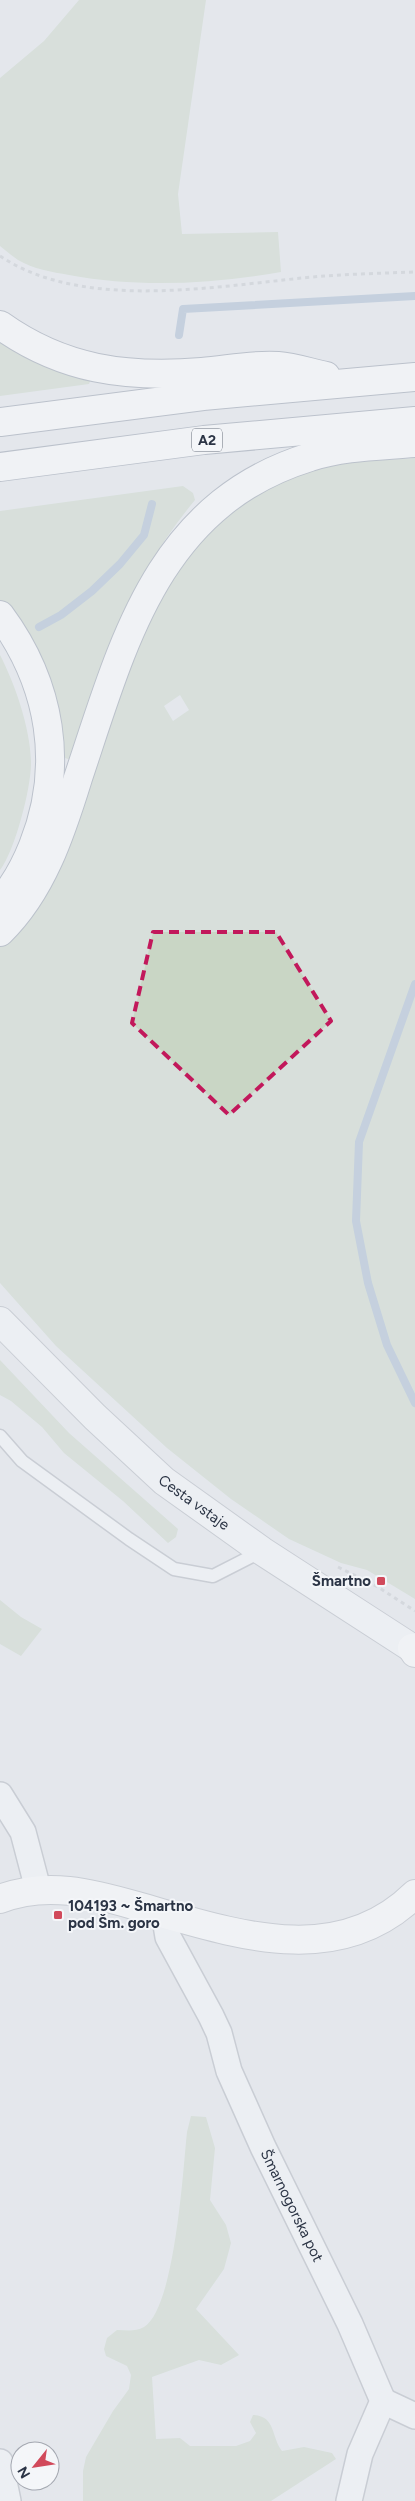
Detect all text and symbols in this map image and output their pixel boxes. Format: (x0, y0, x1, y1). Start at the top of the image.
road number: A2 (192, 428, 222, 452)
street label: Cesta vstaje (155, 1471, 233, 1534)
place label: Šmartno (312, 1572, 371, 1590)
marker: Šmartno (375, 1575, 387, 1587)
place label: 104193 ~ Šmartno pod Šm. goro (68, 1897, 193, 1932)
marker: 104193 ~ Šmartno pod Šm. goro (52, 1909, 64, 1921)
street label: Šmarnogorska pot (257, 2146, 327, 2265)
north arrow (10, 2441, 60, 2491)
text: N (14, 2463, 34, 2481)

